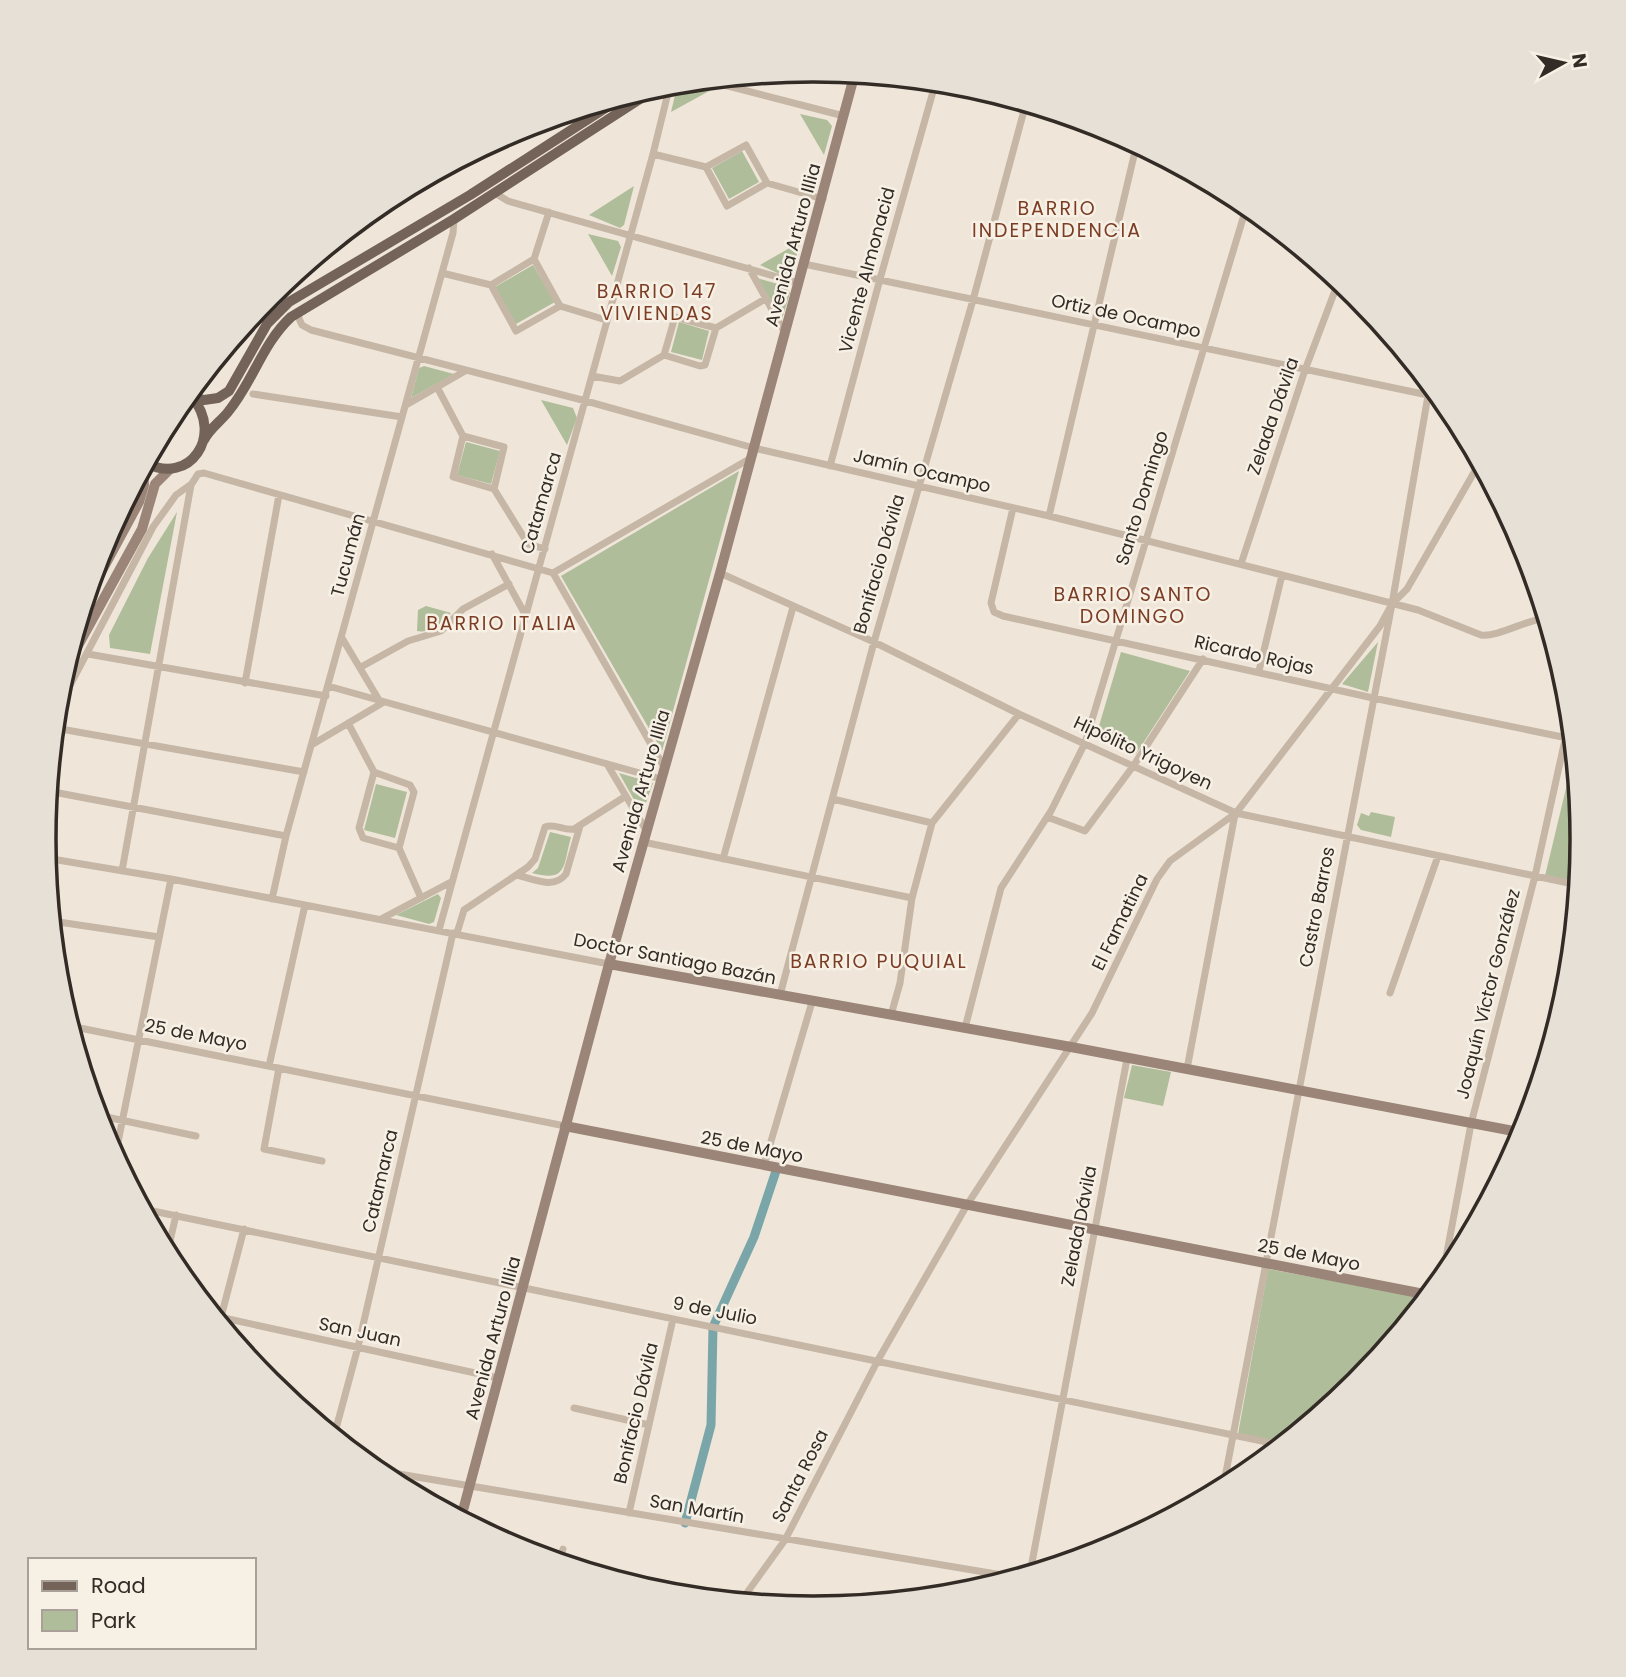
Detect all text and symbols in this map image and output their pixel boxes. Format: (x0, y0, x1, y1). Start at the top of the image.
north arrow (1528, 28, 1598, 98)
text: N (1565, 52, 1594, 70)
street label: Avenida Arturo Illia (759, 160, 826, 329)
street label: Vicente Almonacid (832, 184, 901, 355)
district label: BARRIO INDEPENDENCIA (972, 195, 1142, 244)
district label: BARRIO 147 VIVIENDAS (597, 278, 717, 327)
street label: Ortiz de Ocampo (1049, 287, 1203, 344)
street label: Zelada Dávila (1241, 354, 1304, 478)
street label: Santo Domingo (1109, 427, 1174, 568)
street label: Jamín Ocampo (851, 443, 993, 498)
street label: Catamarca (514, 449, 567, 557)
street label: Bonifacio Dávila (847, 491, 910, 637)
street label: Tucumán (324, 510, 371, 600)
district label: BARRIO SANTO DOMINGO (1054, 581, 1212, 630)
district label: BARRIO ITALIA (426, 610, 578, 637)
street label: Ricardo Rojas (1192, 629, 1316, 680)
street label: Avenida Arturo Illia (605, 707, 676, 875)
street label: Hipólito Yrigoyen (1070, 709, 1217, 796)
street label: Castro Barros (1293, 844, 1340, 969)
street label: El Famatina (1085, 869, 1154, 974)
street label: Joaquín Víctor González (1449, 886, 1526, 1102)
street label: Doctor Santiago Bazán (572, 927, 778, 990)
district label: BARRIO PUQUIAL (790, 948, 968, 975)
street label: 25 de Mayo (143, 1012, 249, 1057)
street label: 25 de Mayo (699, 1124, 805, 1169)
street label: Catamarca (355, 1127, 404, 1235)
street label: Zelada Dávila (1055, 1163, 1102, 1288)
street label: 25 de Mayo (1256, 1232, 1362, 1277)
street label: Avenida Arturo Illia (459, 1253, 526, 1422)
street label: 9 de Julio (671, 1290, 760, 1331)
street label: San Juan (317, 1311, 404, 1352)
street label: Bonifacio Dávila (607, 1340, 664, 1486)
street label: Santa Rosa (765, 1425, 834, 1527)
street label: San Martín (648, 1488, 747, 1529)
legend (28, 1558, 256, 1649)
text: Road (91, 1571, 146, 1600)
text: Park (91, 1606, 136, 1635)

